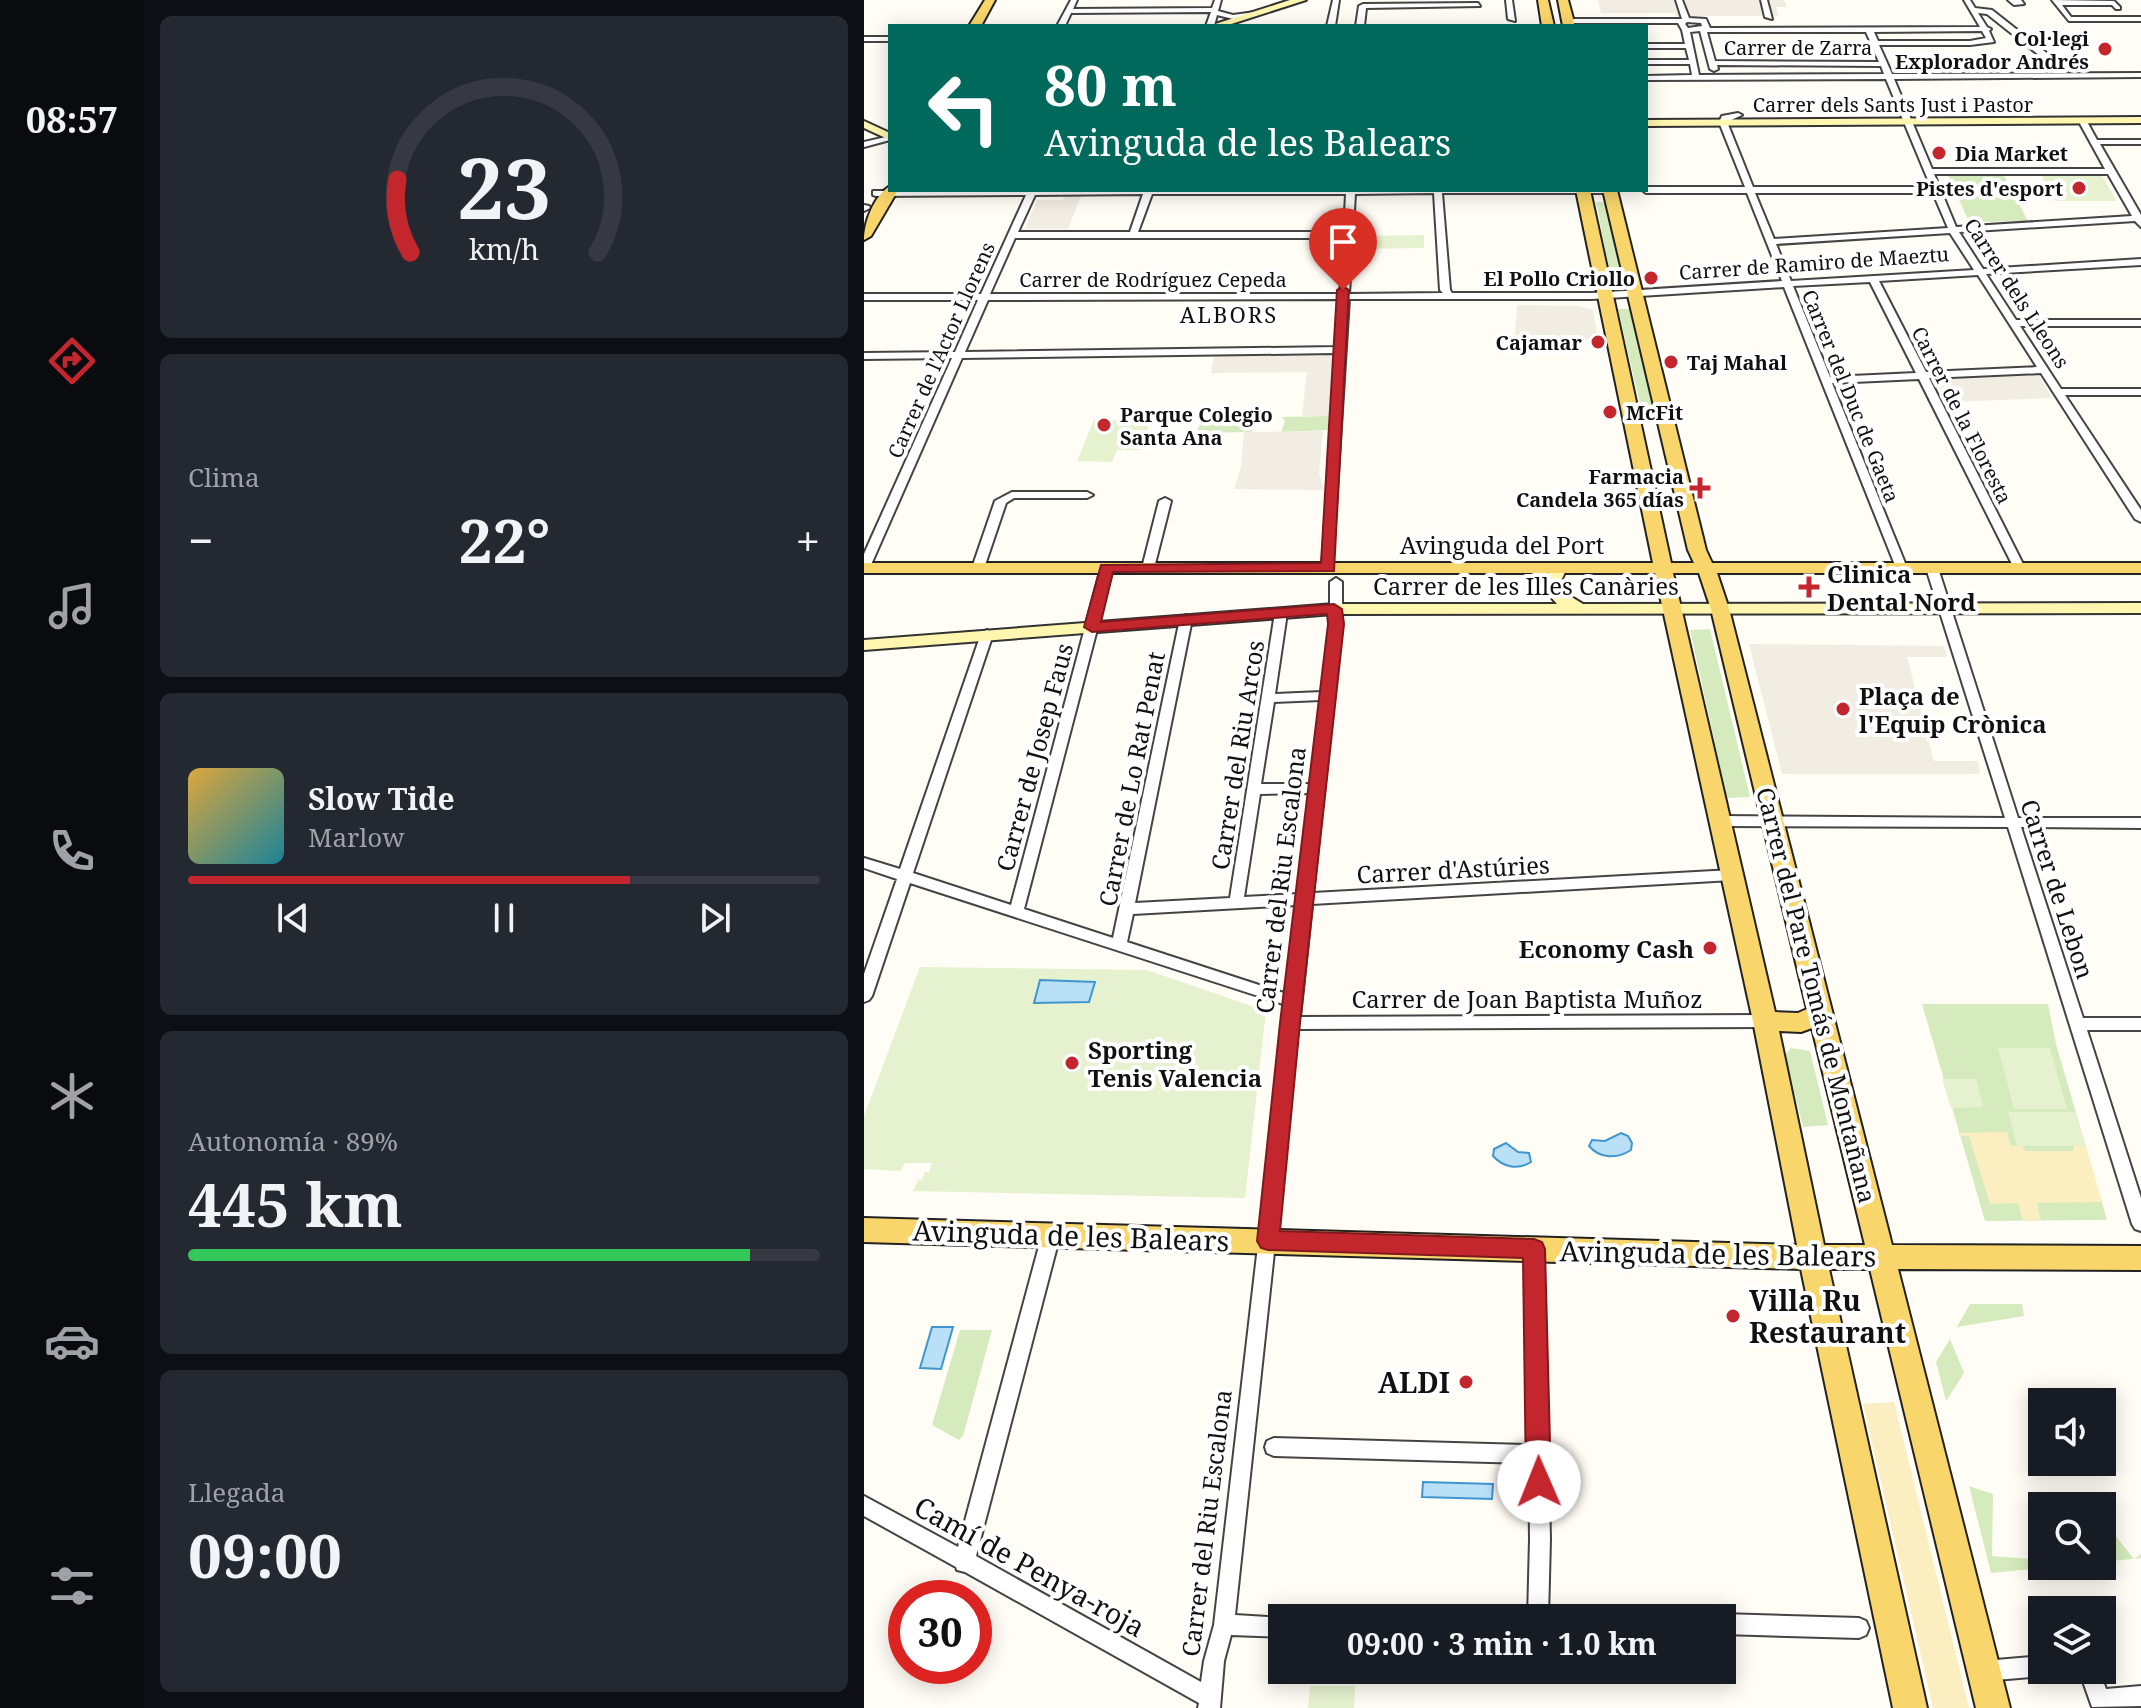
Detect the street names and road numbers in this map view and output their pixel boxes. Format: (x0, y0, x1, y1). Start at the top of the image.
street label: Carrer de Zarra (1724, 34, 1872, 61)
street label: Carrer dels Sants Just i Pastor (1753, 91, 2034, 118)
street label: Carrer dels Lleons (1958, 213, 2076, 373)
street label: Carrer de l'Actor Llorens (881, 238, 1001, 462)
street label: Carrer de Ramiro de Maeztu (1678, 240, 1950, 286)
street label: Carrer de Rodríguez Cepeda (1019, 266, 1287, 293)
street label: Carrer del Duc de Gaeta (1796, 286, 1906, 506)
street label: Carrer de la Floresta (1906, 322, 2018, 508)
street label: Avinguda del Port (1400, 528, 1604, 561)
street label: Carrer de les Illes Canàries (1373, 569, 1679, 602)
street label: Carrer del Riu Arcos (1203, 638, 1271, 872)
street label: Carrer de Josep Faus (988, 639, 1080, 875)
street label: Carrer de Lo Rat Penat (1090, 649, 1172, 909)
street label: Carrer del Riu Escalona (1247, 745, 1313, 1015)
street label: Carrer del Pare Tomás de Montañana (1749, 784, 1885, 1206)
street label: Carrer de Lebon (2013, 795, 2103, 983)
street label: Carrer d'Astúries (1356, 847, 1550, 891)
street label: Carrer de Joan Baptista Muñoz (1351, 982, 1703, 1015)
street label: Avinguda de les Balears (912, 1210, 1230, 1260)
street label: Avinguda de les Balears (1559, 1231, 1877, 1275)
street label: Carrer del Riu Escalona (1173, 1388, 1239, 1658)
street label: Camí de Penya-roja (908, 1487, 1152, 1645)

